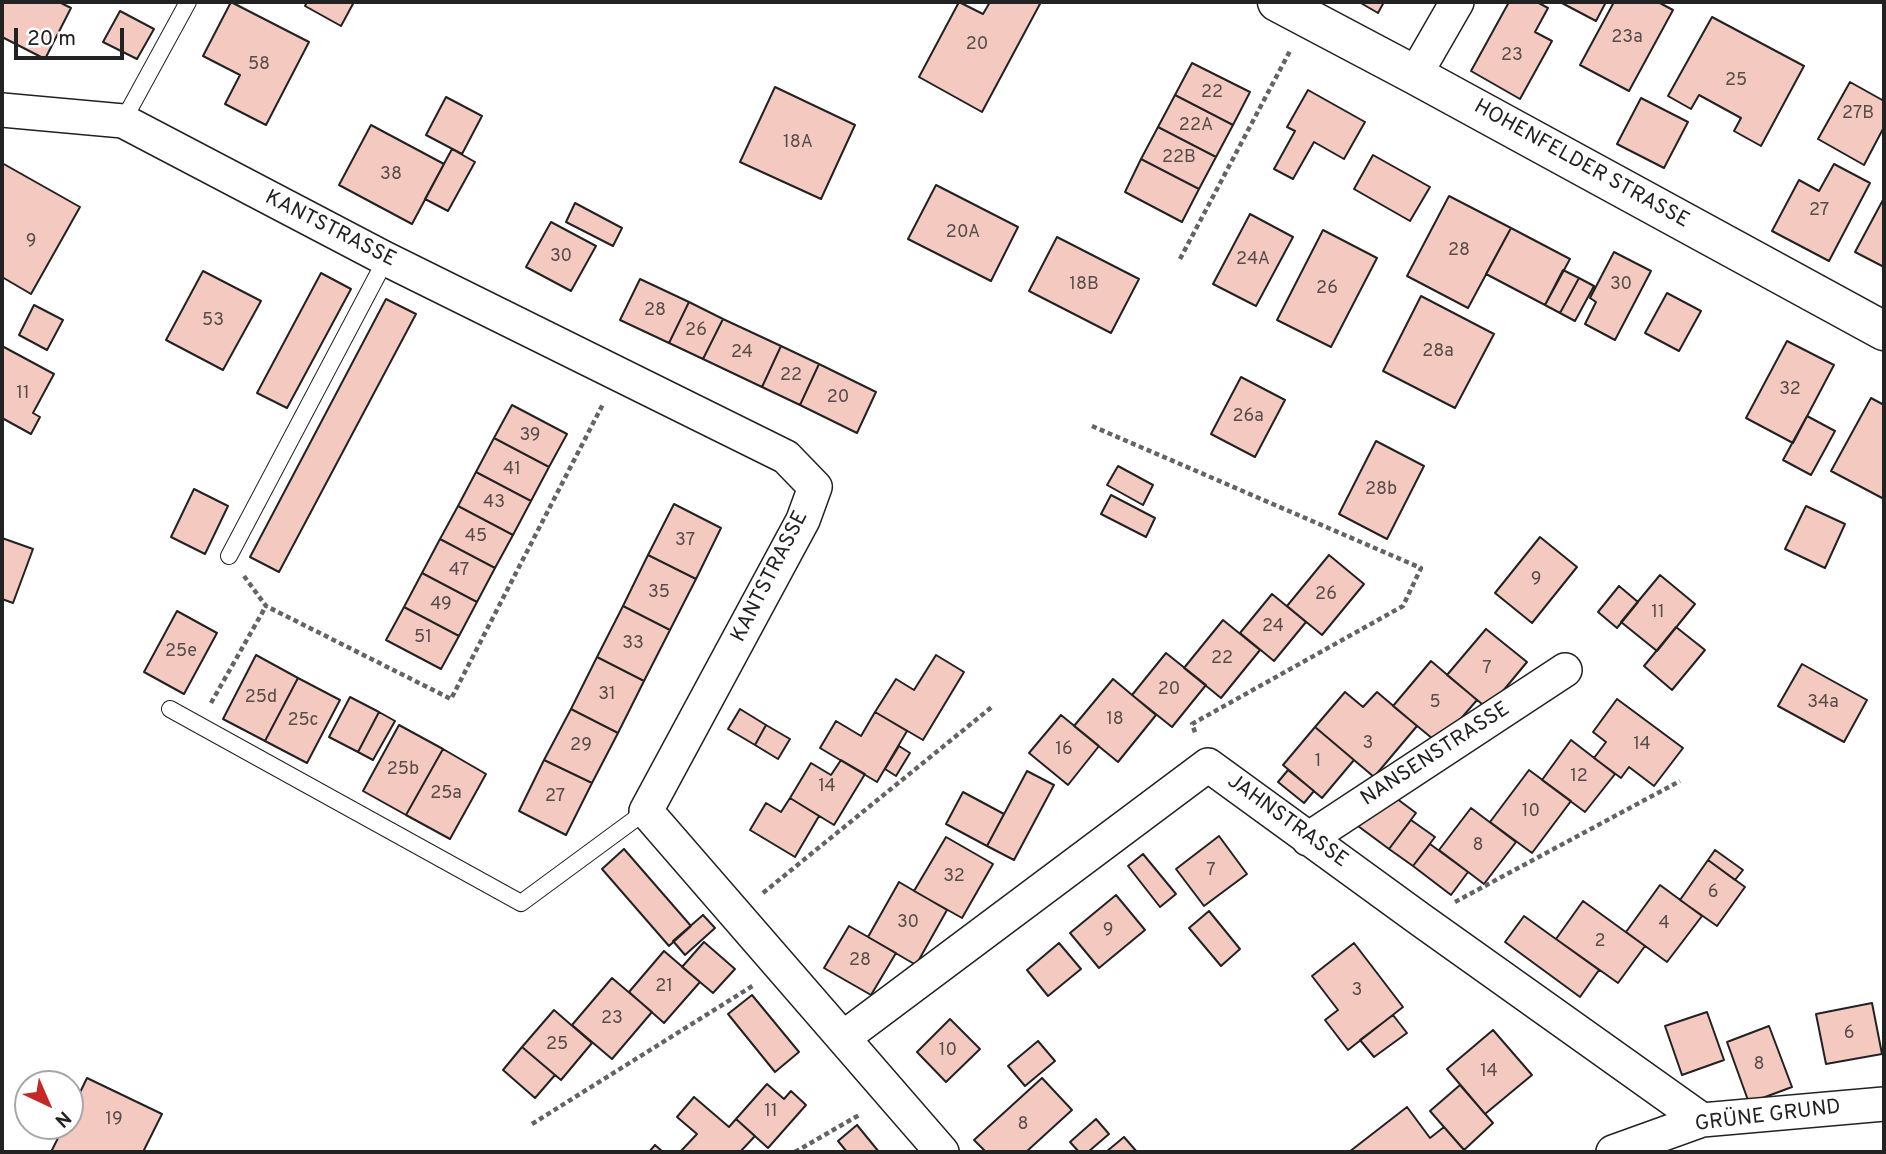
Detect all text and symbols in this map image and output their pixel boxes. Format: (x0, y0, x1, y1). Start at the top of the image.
scale bar (18, 14, 128, 58)
text: 20 m (27, 26, 76, 53)
house number: 23a (1611, 27, 1643, 49)
house number: 20 (966, 34, 988, 56)
house number: 23 (1501, 45, 1523, 67)
house number: 58 (248, 54, 270, 76)
house number: 25 (1725, 70, 1747, 92)
house number: 22 (1201, 82, 1223, 104)
street label: HOHENFELDER STRASSE (1469, 95, 1693, 235)
house number: 27B (1842, 103, 1874, 125)
house number: 22A (1179, 115, 1213, 137)
house number: 18A (783, 132, 813, 154)
house number: 22B (1162, 147, 1196, 169)
house number: 38 (380, 164, 402, 186)
street label: KANTSTRASSE (260, 186, 400, 274)
house number: 27 (1809, 200, 1829, 222)
house number: 20A (946, 222, 980, 244)
house number: 9 (26, 231, 36, 253)
house number: 28 (1448, 240, 1470, 262)
house number: 30 (550, 246, 572, 268)
house number: 24A (1236, 249, 1270, 271)
house number: 18B (1069, 274, 1099, 296)
house number: 30 (1610, 274, 1632, 296)
house number: 26 (1316, 278, 1338, 300)
house number: 28 (644, 300, 666, 322)
house number: 53 (202, 310, 224, 332)
house number: 26 (685, 320, 707, 342)
house number: 28a (1422, 341, 1454, 363)
house number: 24 (731, 342, 753, 364)
house number: 22 (780, 365, 802, 387)
house number: 32 (1779, 379, 1801, 401)
house number: 11 (16, 383, 30, 405)
house number: 20 (827, 387, 849, 409)
house number: 26a (1232, 406, 1264, 428)
house number: 39 (519, 425, 541, 447)
house number: 41 (503, 459, 521, 481)
house number: 28b (1365, 479, 1397, 501)
house number: 43 (483, 492, 505, 514)
street label: KANTSTRASSE (727, 507, 815, 647)
house number: 45 (465, 526, 487, 548)
house number: 37 (675, 530, 695, 552)
house number: 47 (449, 560, 469, 582)
house number: 9 (1531, 569, 1541, 591)
house number: 35 (648, 582, 670, 604)
house number: 26 (1315, 584, 1337, 606)
house number: 49 (430, 594, 452, 616)
house number: 11 (1651, 602, 1665, 624)
house number: 24 (1262, 616, 1284, 638)
house number: 51 (414, 627, 432, 649)
house number: 33 (622, 633, 644, 655)
house number: 25e (165, 641, 197, 663)
house number: 22 (1211, 648, 1233, 670)
house number: 7 (1482, 658, 1492, 680)
house number: 20 (1158, 679, 1180, 701)
house number: 31 (598, 684, 616, 706)
house number: 25d (245, 687, 277, 709)
house number: 5 (1429, 692, 1441, 714)
house number: 34a (1807, 692, 1839, 714)
street label: NANSENSTRASSE (1357, 697, 1515, 813)
house number: 18 (1106, 709, 1124, 731)
house number: 25c (287, 710, 319, 732)
house number: 3 (1363, 733, 1373, 755)
house number: 14 (1633, 734, 1651, 756)
house number: 29 (570, 735, 592, 757)
house number: 16 (1055, 739, 1073, 761)
house number: 1 (1315, 751, 1321, 773)
house number: 25b (387, 759, 419, 781)
house number: 12 (1570, 766, 1588, 788)
street label: JAHNSTRASSE (1222, 770, 1352, 874)
house number: 14 (818, 776, 836, 798)
house number: 25a (430, 783, 462, 805)
house number: 27 (545, 786, 565, 808)
house number: 10 (1522, 801, 1540, 823)
house number: 8 (1473, 835, 1483, 857)
house number: 7 (1206, 860, 1216, 882)
house number: 32 (943, 866, 965, 888)
house number: 6 (1708, 882, 1718, 904)
house number: 30 (897, 912, 919, 934)
house number: 4 (1658, 913, 1670, 935)
house number: 9 (1103, 920, 1113, 942)
house number: 2 (1594, 931, 1606, 953)
house number: 28 (849, 950, 871, 972)
house number: 21 (655, 976, 673, 998)
house number: 3 (1352, 980, 1362, 1002)
house number: 23 (601, 1008, 623, 1030)
house number: 6 (1844, 1023, 1854, 1045)
house number: 25 (546, 1034, 568, 1056)
house number: 10 (939, 1040, 957, 1062)
house number: 8 (1754, 1054, 1764, 1076)
house number: 14 (1480, 1061, 1498, 1083)
north arrow (14, 1070, 84, 1140)
street label: GRÜNE GRUND (1694, 1096, 1842, 1138)
house number: 11 (764, 1101, 778, 1123)
text: N (49, 1105, 75, 1132)
house number: 19 (105, 1109, 123, 1131)
house number: 8 (1018, 1114, 1028, 1136)

